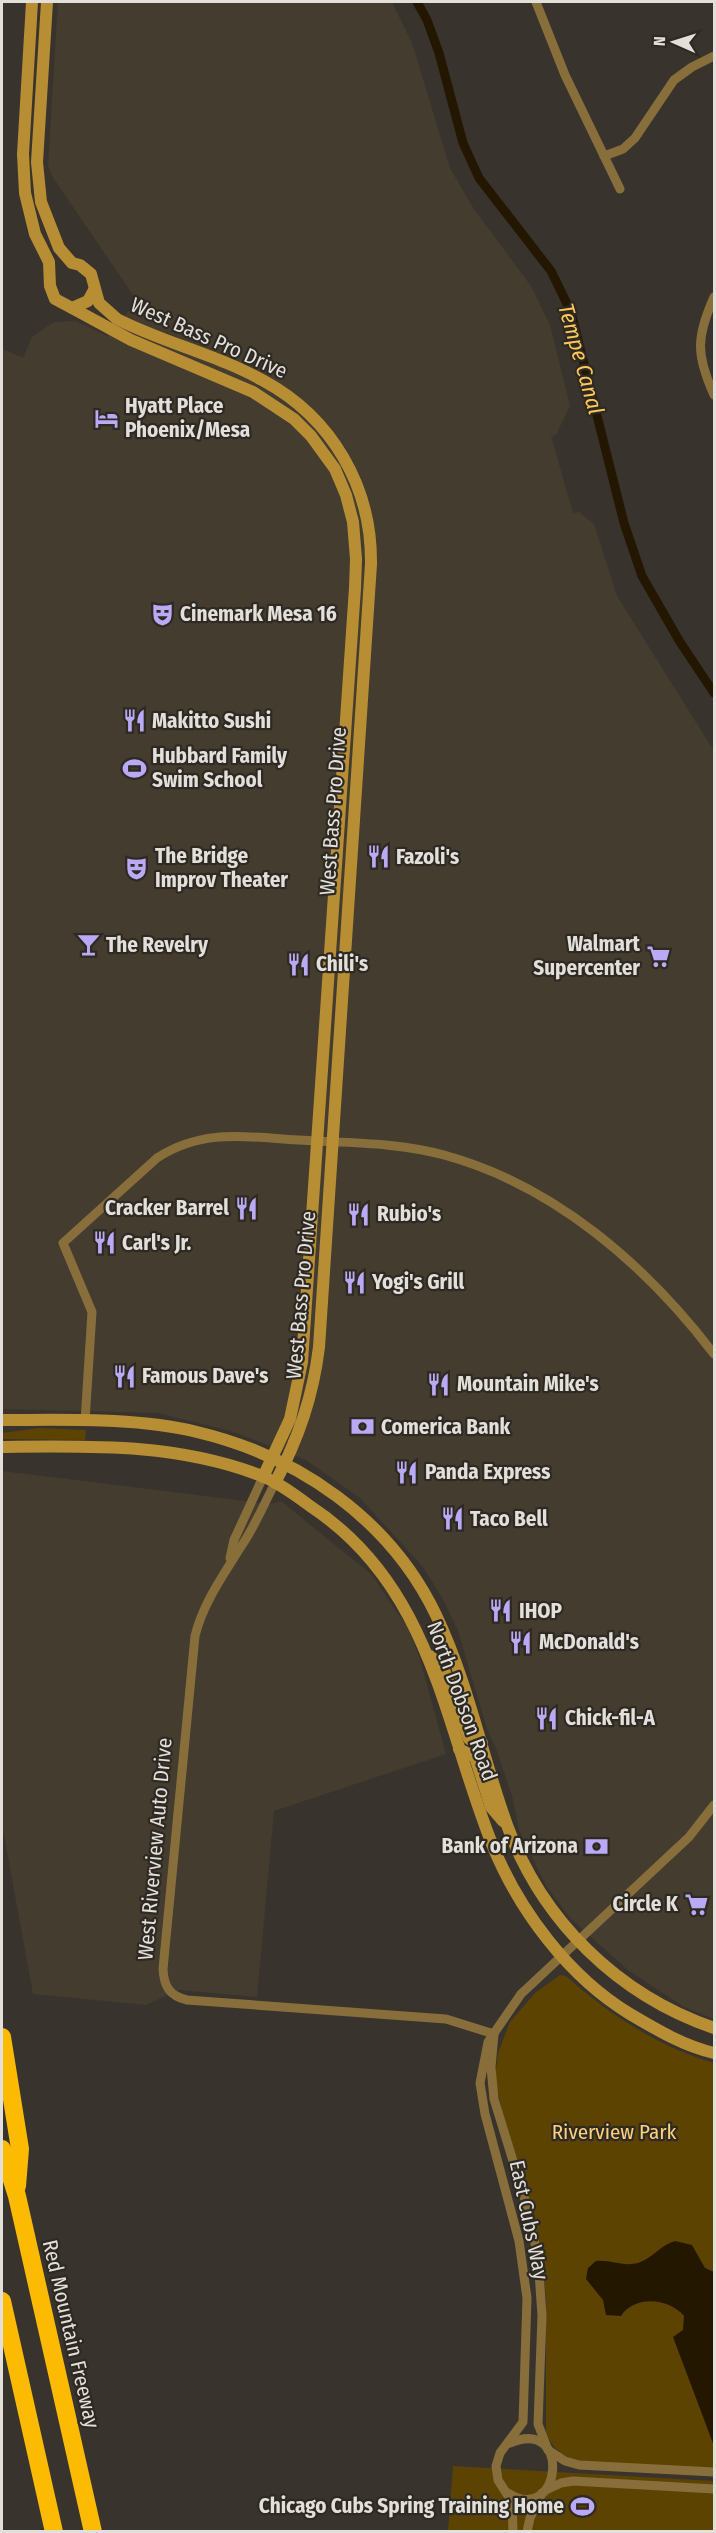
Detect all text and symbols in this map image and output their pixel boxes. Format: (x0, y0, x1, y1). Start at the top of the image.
north arrow (644, 12, 704, 72)
text: N (650, 36, 669, 47)
street label: West Bass Pro Drive (127, 292, 291, 384)
water label: Tempe Canal (552, 300, 610, 418)
place label: Hyatt Place Phoenix/Mesa (125, 393, 250, 443)
hotel icon: Hyatt Place Phoenix/Mesa (94, 405, 120, 431)
theatre icon: Cinemark Mesa 16 (149, 601, 175, 627)
place label: Cinemark Mesa 16 (180, 601, 337, 627)
restaurant icon: Makitto Sushi (121, 708, 147, 734)
place label: Makitto Sushi (152, 708, 271, 734)
street label: West Bass Pro Drive (314, 726, 352, 896)
place label: Hubbard Family Swim School (152, 743, 288, 793)
sports icon: Hubbard Family Swim School (121, 755, 147, 781)
place label: The Bridge Improv Theater (155, 843, 288, 893)
restaurant icon: Fazoli's (365, 844, 391, 870)
place label: Fazoli's (396, 844, 459, 870)
theatre icon: The Bridge Improv Theater (124, 855, 150, 881)
place label: Walmart Supercenter (533, 931, 641, 981)
bar icon: The Revelry (75, 932, 101, 958)
place label: The Revelry (106, 932, 209, 958)
supermarket icon: Walmart Supercenter (645, 943, 671, 969)
restaurant icon: Chili's (285, 951, 311, 977)
place label: Chili's (316, 951, 368, 977)
place label: Cracker Barrel (105, 1195, 229, 1221)
restaurant icon: Cracker Barrel (234, 1195, 260, 1221)
restaurant icon: Rubio's (346, 1201, 372, 1227)
place label: Rubio's (377, 1201, 441, 1227)
street label: West Bass Pro Drive (281, 1210, 321, 1380)
restaurant icon: Carl's Jr. (91, 1230, 117, 1256)
place label: Carl's Jr. (122, 1230, 191, 1256)
restaurant icon: Yogi's Grill (341, 1269, 367, 1295)
place label: Yogi's Grill (371, 1269, 464, 1295)
restaurant icon: Famous Dave's (111, 1363, 137, 1389)
place label: Famous Dave's (142, 1363, 268, 1389)
restaurant icon: Mountain Mike's (426, 1371, 452, 1397)
place label: Mountain Mike's (457, 1371, 599, 1397)
bank icon: Comerica Bank (350, 1414, 376, 1440)
place label: Comerica Bank (381, 1414, 511, 1440)
restaurant icon: Panda Express (394, 1459, 420, 1485)
place label: Panda Express (425, 1459, 550, 1485)
restaurant icon: Taco Bell (439, 1506, 465, 1532)
place label: Taco Bell (470, 1506, 548, 1532)
restaurant icon: IHOP (488, 1598, 514, 1624)
place label: IHOP (519, 1598, 563, 1624)
street label: North Dobson Road (421, 1618, 503, 1784)
restaurant icon: McDonald's (508, 1629, 534, 1655)
place label: McDonald's (539, 1629, 639, 1655)
restaurant icon: Chick-fil-A (534, 1705, 560, 1731)
place label: Chick-fil-A (565, 1705, 656, 1731)
street label: West Riverview Auto Drive (132, 1737, 178, 1961)
place label: Bank of Arizona (442, 1833, 578, 1859)
bank icon: Bank of Arizona (583, 1833, 609, 1859)
place label: Circle K (612, 1891, 679, 1917)
supermarket icon: Circle K (683, 1891, 709, 1917)
park label: Riverview Park (552, 2119, 677, 2145)
street label: East Cubs Way (504, 2158, 554, 2283)
street label: Red Mountain Freeway (37, 2237, 105, 2431)
place label: Chicago Cubs Spring Training Home (259, 2493, 564, 2519)
sports icon: Chicago Cubs Spring Training Home (569, 2493, 595, 2519)

